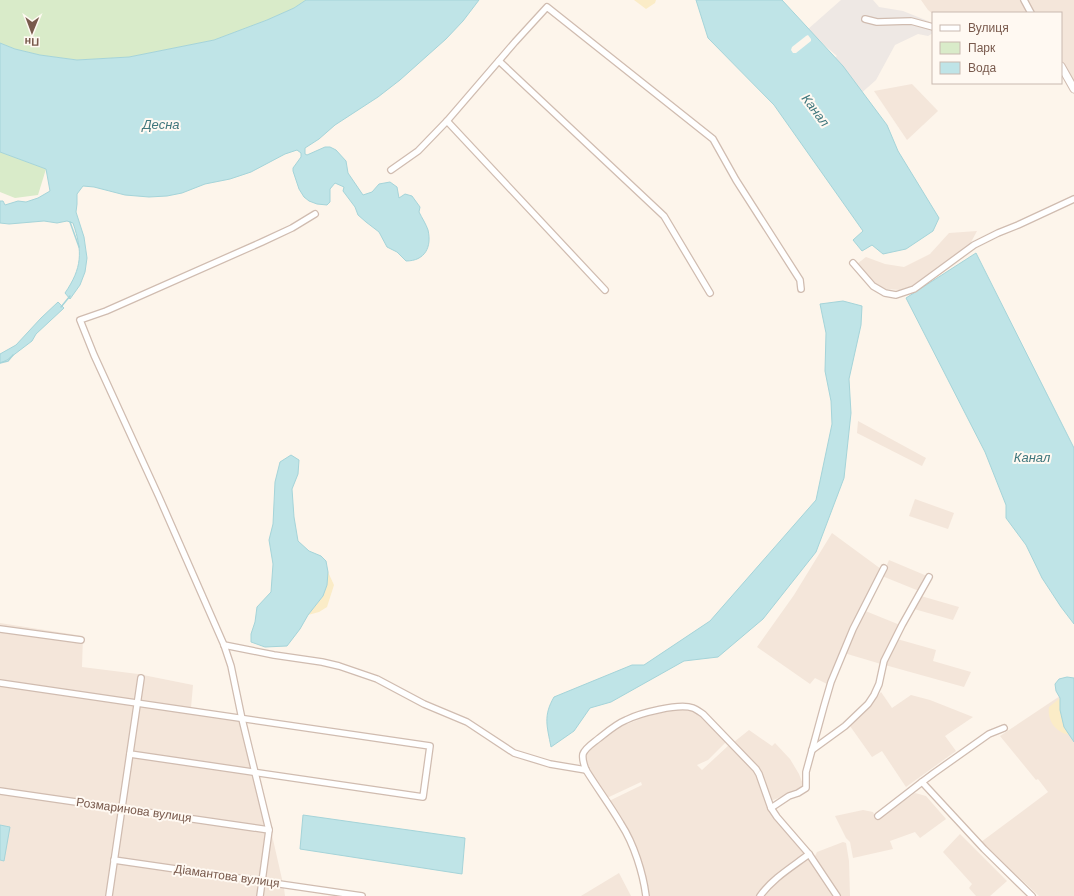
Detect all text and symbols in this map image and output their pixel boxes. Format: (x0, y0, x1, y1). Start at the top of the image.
north arrow (12, 12, 52, 52)
legend (932, 12, 1062, 84)
text: Вулиця (968, 21, 1009, 35)
text: Пн (24, 36, 39, 48)
text: Парк (968, 41, 996, 55)
text: Вода (968, 61, 996, 75)
water label: Канал (799, 91, 833, 130)
water label: Десна (140, 117, 180, 132)
water label: Канал (1014, 450, 1051, 465)
street label: Розмаринова вулиця (75, 795, 193, 825)
street label: Діамантова вулиця (173, 862, 281, 890)

